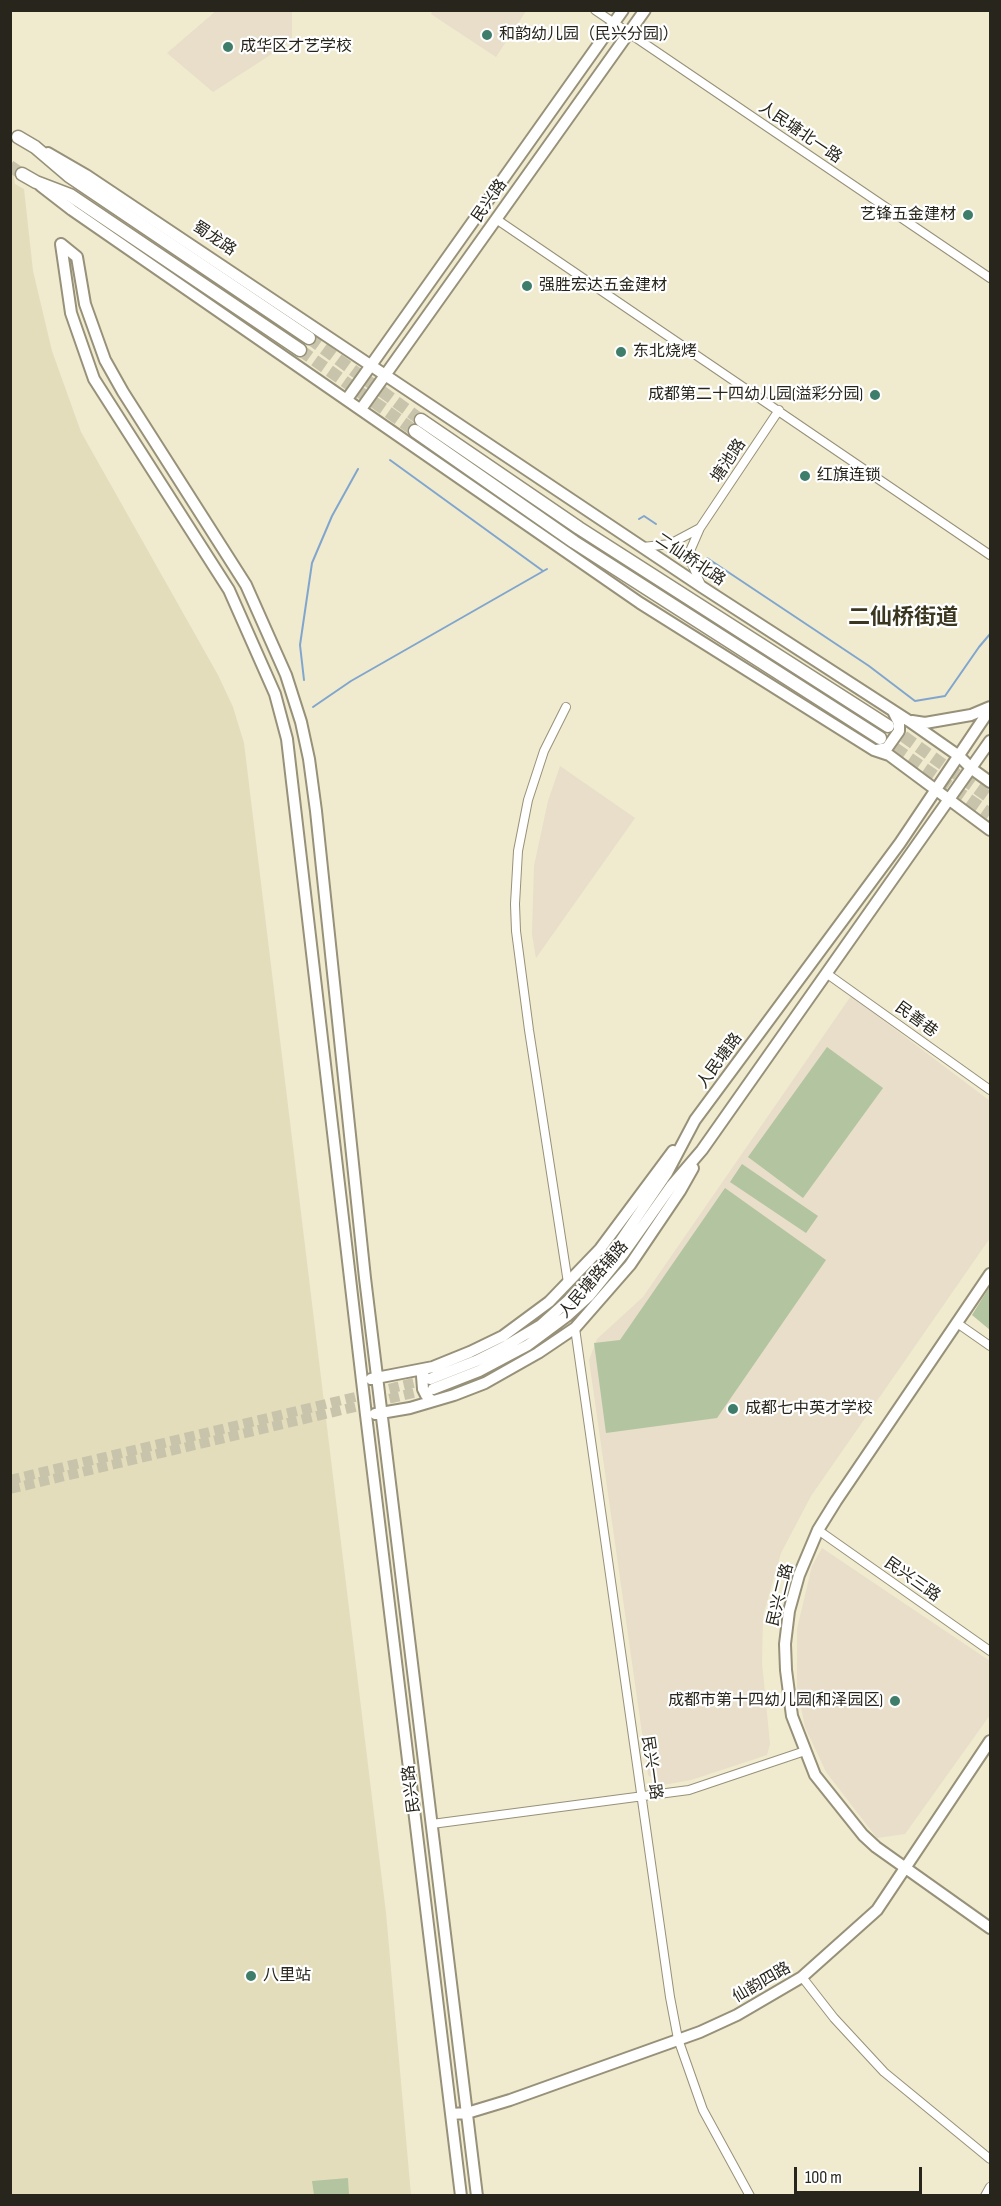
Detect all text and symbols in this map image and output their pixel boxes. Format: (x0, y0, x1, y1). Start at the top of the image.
place label: 和韵幼儿园（民兴分园)） (499, 25, 678, 45)
marker: 和韵幼儿园（民兴分园)） (480, 28, 494, 42)
place label: 成华区才艺学校 (240, 37, 352, 57)
marker: 成华区才艺学校 (221, 40, 235, 54)
street label: 人民塘北一路 (755, 98, 845, 168)
street label: 民兴路 (468, 176, 512, 226)
place label: 艺锋五金建材 (860, 205, 956, 225)
marker: 艺锋五金建材 (961, 208, 975, 222)
street label: 蜀龙路 (189, 218, 239, 260)
place label: 强胜宏达五金建材 (539, 276, 667, 296)
marker: 强胜宏达五金建材 (520, 279, 534, 293)
place label: 东北烧烤 (633, 342, 697, 362)
marker: 东北烧烤 (614, 345, 628, 359)
place label: 成都第二十四幼儿园(溢彩分园) (648, 385, 863, 405)
marker: 成都第二十四幼儿园(溢彩分园) (868, 388, 882, 402)
street label: 塘池路 (708, 436, 750, 486)
place label: 红旗连锁 (817, 466, 881, 486)
marker: 红旗连锁 (798, 469, 812, 483)
street label: 二仙桥北路 (651, 530, 729, 590)
district label: 二仙桥街道 (848, 605, 958, 631)
street label: 民善巷 (891, 998, 941, 1042)
street label: 人民塘路 (693, 1029, 747, 1093)
street label: 人民塘路辅路 (555, 1237, 633, 1323)
place label: 成都七中英才学校 (745, 1399, 873, 1419)
marker: 成都七中英才学校 (726, 1402, 740, 1416)
street label: 民兴三路 (880, 1554, 944, 1606)
street label: 民兴二路 (764, 1562, 798, 1628)
place label: 成都市第十四幼儿园(和泽园区) (668, 1691, 883, 1711)
marker: 成都市第十四幼儿园(和泽园区) (888, 1694, 902, 1708)
street label: 民兴一路 (637, 1735, 665, 1801)
street label: 民兴路 (400, 1764, 424, 1814)
street label: 仙韵四路 (729, 1959, 795, 2007)
place label: 八里站 (263, 1966, 311, 1986)
marker: 八里站 (244, 1969, 258, 1983)
scale bar (797, 2155, 924, 2193)
text: 100 m (805, 2167, 842, 2188)

